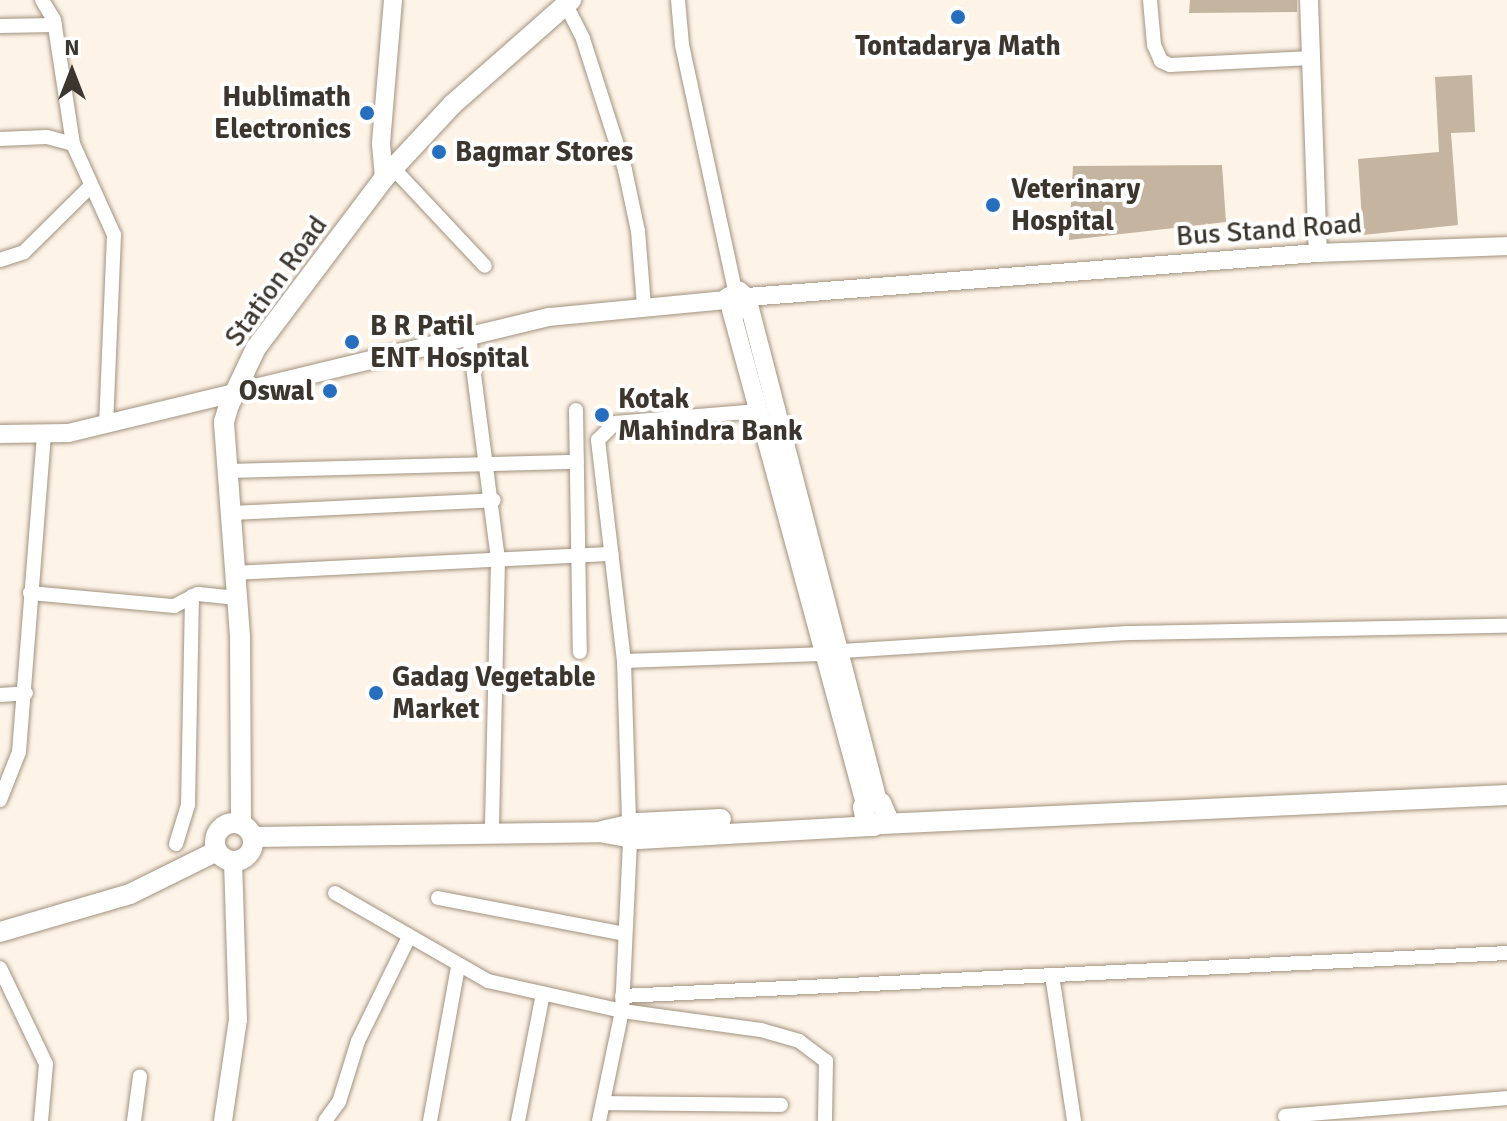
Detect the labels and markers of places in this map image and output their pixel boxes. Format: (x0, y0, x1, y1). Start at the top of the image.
marker: Tontadarya Math (949, 8, 967, 26)
place label: Tontadarya Math (855, 29, 1061, 63)
place label: Hublimath Electronics (214, 80, 351, 146)
marker: Hublimath Electronics (358, 104, 376, 122)
place label: Bagmar Stores (455, 135, 633, 169)
marker: Bagmar Stores (430, 143, 448, 161)
place label: Veterinary Hospital (1011, 172, 1140, 238)
marker: Veterinary Hospital (982, 194, 1004, 216)
place label: B R Patil ENT Hospital (370, 309, 529, 375)
marker: B R Patil ENT Hospital (341, 331, 363, 353)
place label: Oswal (239, 374, 314, 408)
marker: Oswal (321, 382, 339, 400)
place label: Kotak Mahindra Bank (618, 382, 803, 448)
marker: Kotak Mahindra Bank (593, 406, 611, 424)
place label: Gadag Vegetable Market (392, 660, 596, 726)
marker: Gadag Vegetable Market (367, 684, 385, 702)

